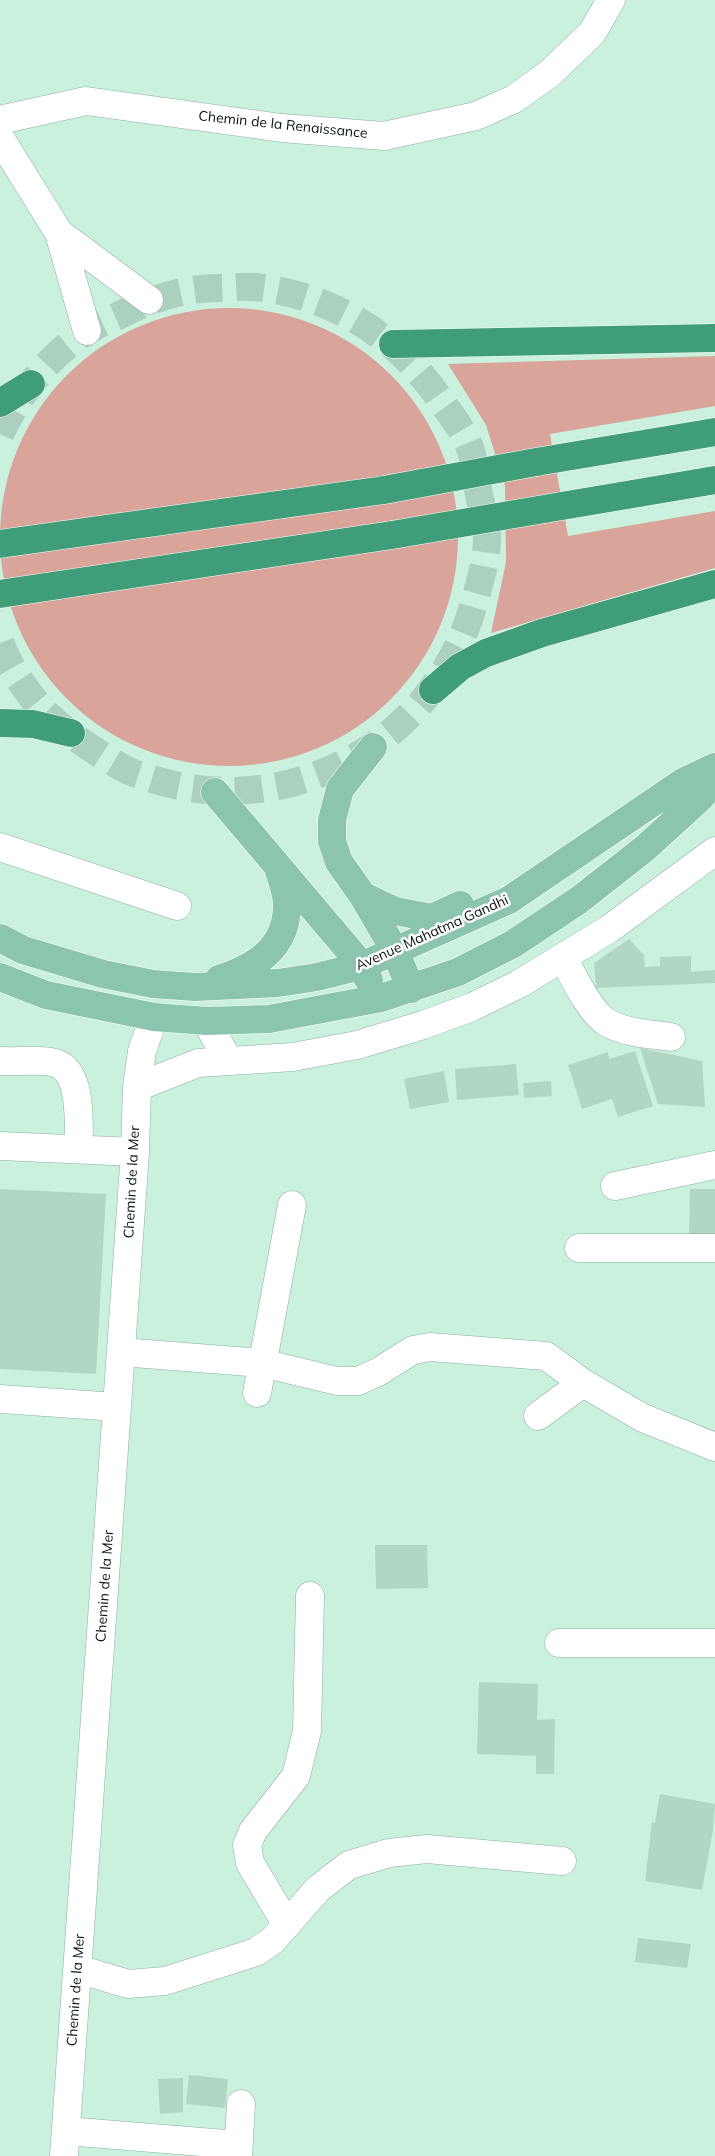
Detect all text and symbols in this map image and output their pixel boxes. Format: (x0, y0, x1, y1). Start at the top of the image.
street label: Chemin de la Renaissance (198, 108, 368, 142)
street label: Avenue Mahatma Gandhi (353, 892, 511, 974)
street label: Chemin de la Mer (121, 1125, 143, 1239)
street label: Chemin de la Mer (93, 1529, 117, 1643)
street label: Chemin de la Mer (64, 1933, 88, 2047)

